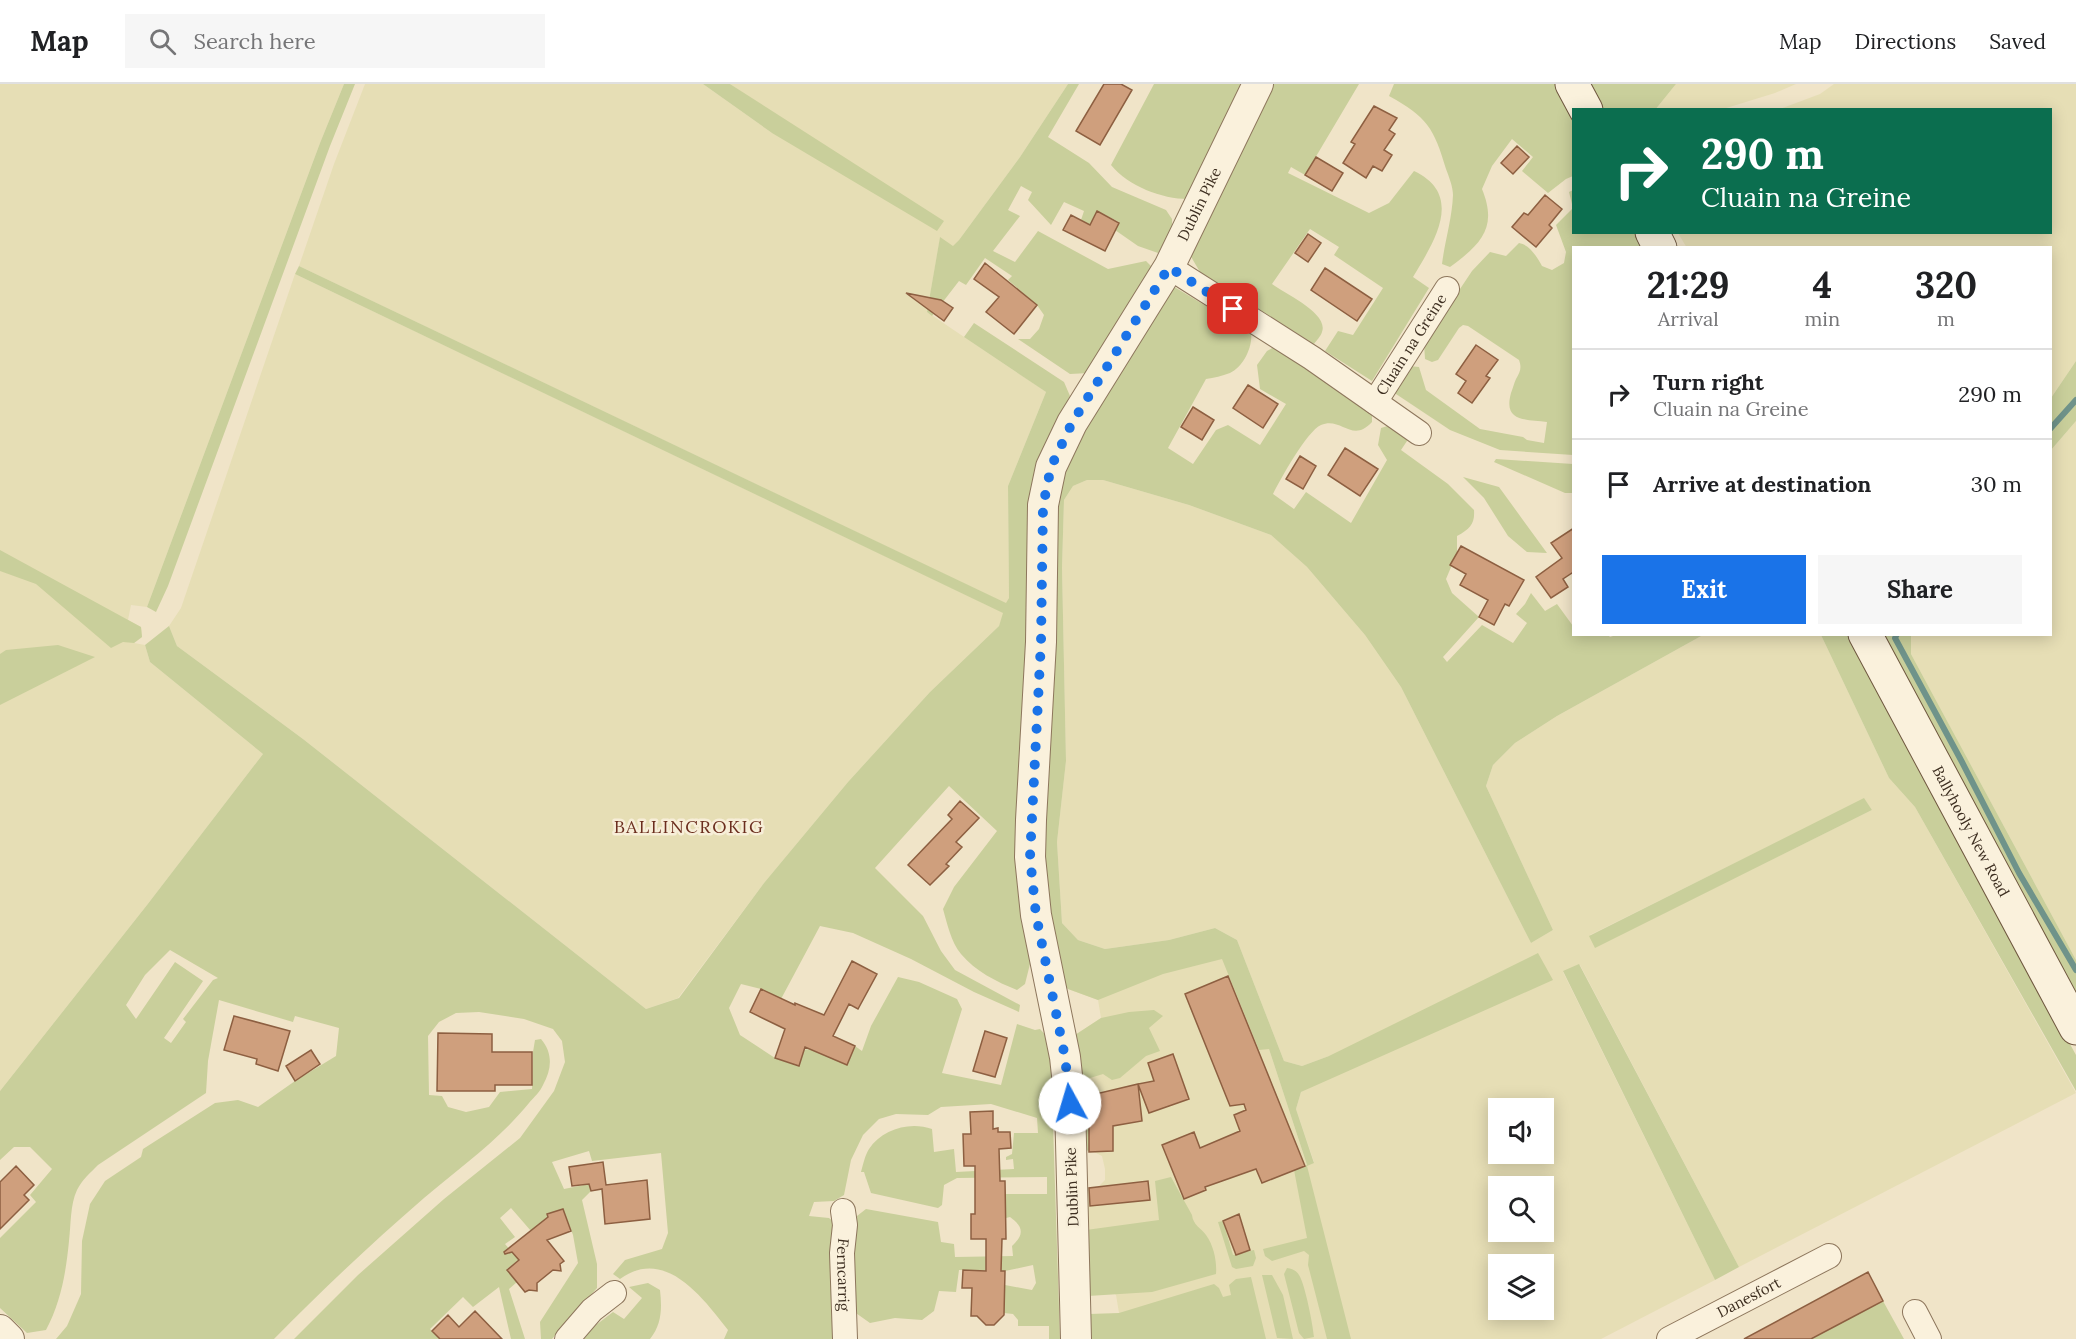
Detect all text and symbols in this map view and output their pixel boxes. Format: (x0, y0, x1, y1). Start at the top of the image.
search box (125, 14, 545, 68)
text: Map (30, 23, 89, 59)
icon: search (146, 25, 179, 58)
text: Search here (194, 27, 316, 55)
text: Map (1779, 28, 1822, 55)
text: Directions (1855, 28, 1956, 55)
text: Saved (1989, 28, 2046, 55)
text: 290 m (1701, 127, 1824, 181)
icon: right (1602, 132, 1680, 210)
street label: Dublin Pike (1173, 164, 1225, 244)
text: Cluain na Greine (1701, 180, 1911, 214)
text: 21:29 (1647, 262, 1730, 308)
text: 4 (1812, 262, 1832, 308)
text: 320 (1915, 262, 1977, 308)
pin (1207, 283, 1258, 334)
street label: Cluain na Greine (1372, 290, 1451, 399)
icon: arrive (1216, 292, 1249, 325)
text: Arrival (1658, 306, 1719, 331)
text: min (1804, 306, 1840, 331)
text: m (1937, 306, 1955, 331)
text: Turn right (1653, 368, 1764, 396)
icon: right (1602, 378, 1635, 411)
text: 290 m (1958, 380, 2022, 408)
text: Cluain na Greine (1653, 396, 1809, 421)
icon: arrive (1602, 468, 1635, 501)
text: Arrive at destination (1653, 470, 1871, 498)
text: 30 m (1971, 470, 2022, 498)
button: Exit (1602, 555, 1806, 624)
button: Share (1818, 555, 2022, 624)
street label: Ballyhooly New Road (1928, 763, 2014, 900)
district label: BALLINCROKIG (614, 815, 764, 838)
position arrow (1038, 1071, 1102, 1135)
map controls (1488, 1098, 1554, 1320)
button: sound (1488, 1098, 1554, 1164)
street label: Dublin Pike (1061, 1147, 1082, 1227)
button: search (1488, 1176, 1554, 1242)
street label: Ferncarrig (833, 1237, 854, 1312)
button: layers (1488, 1254, 1554, 1320)
street label: Danesfort (1714, 1273, 1784, 1321)

